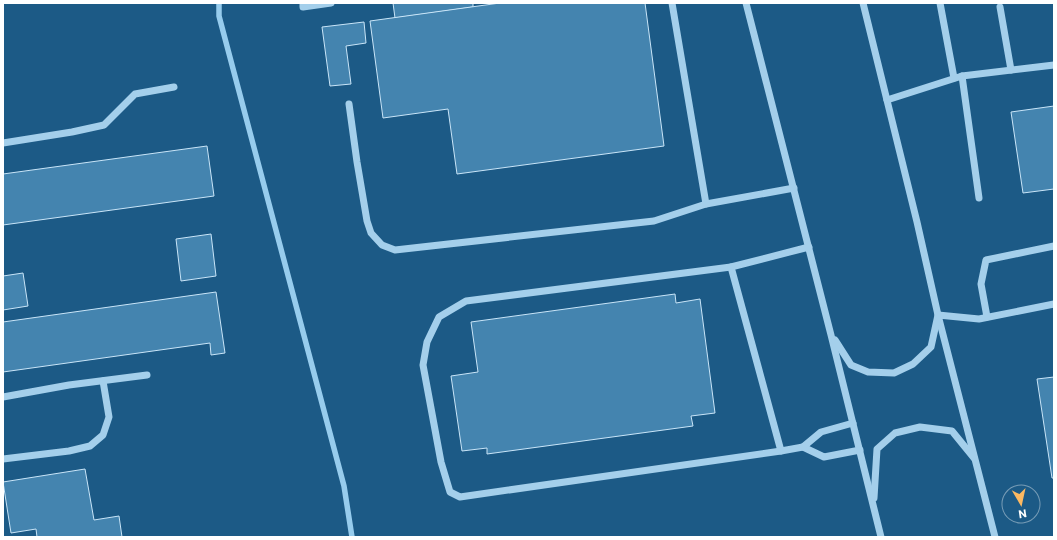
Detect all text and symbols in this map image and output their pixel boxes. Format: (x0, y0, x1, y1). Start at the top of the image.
north arrow (1001, 484, 1041, 524)
text: N (1018, 507, 1028, 521)

